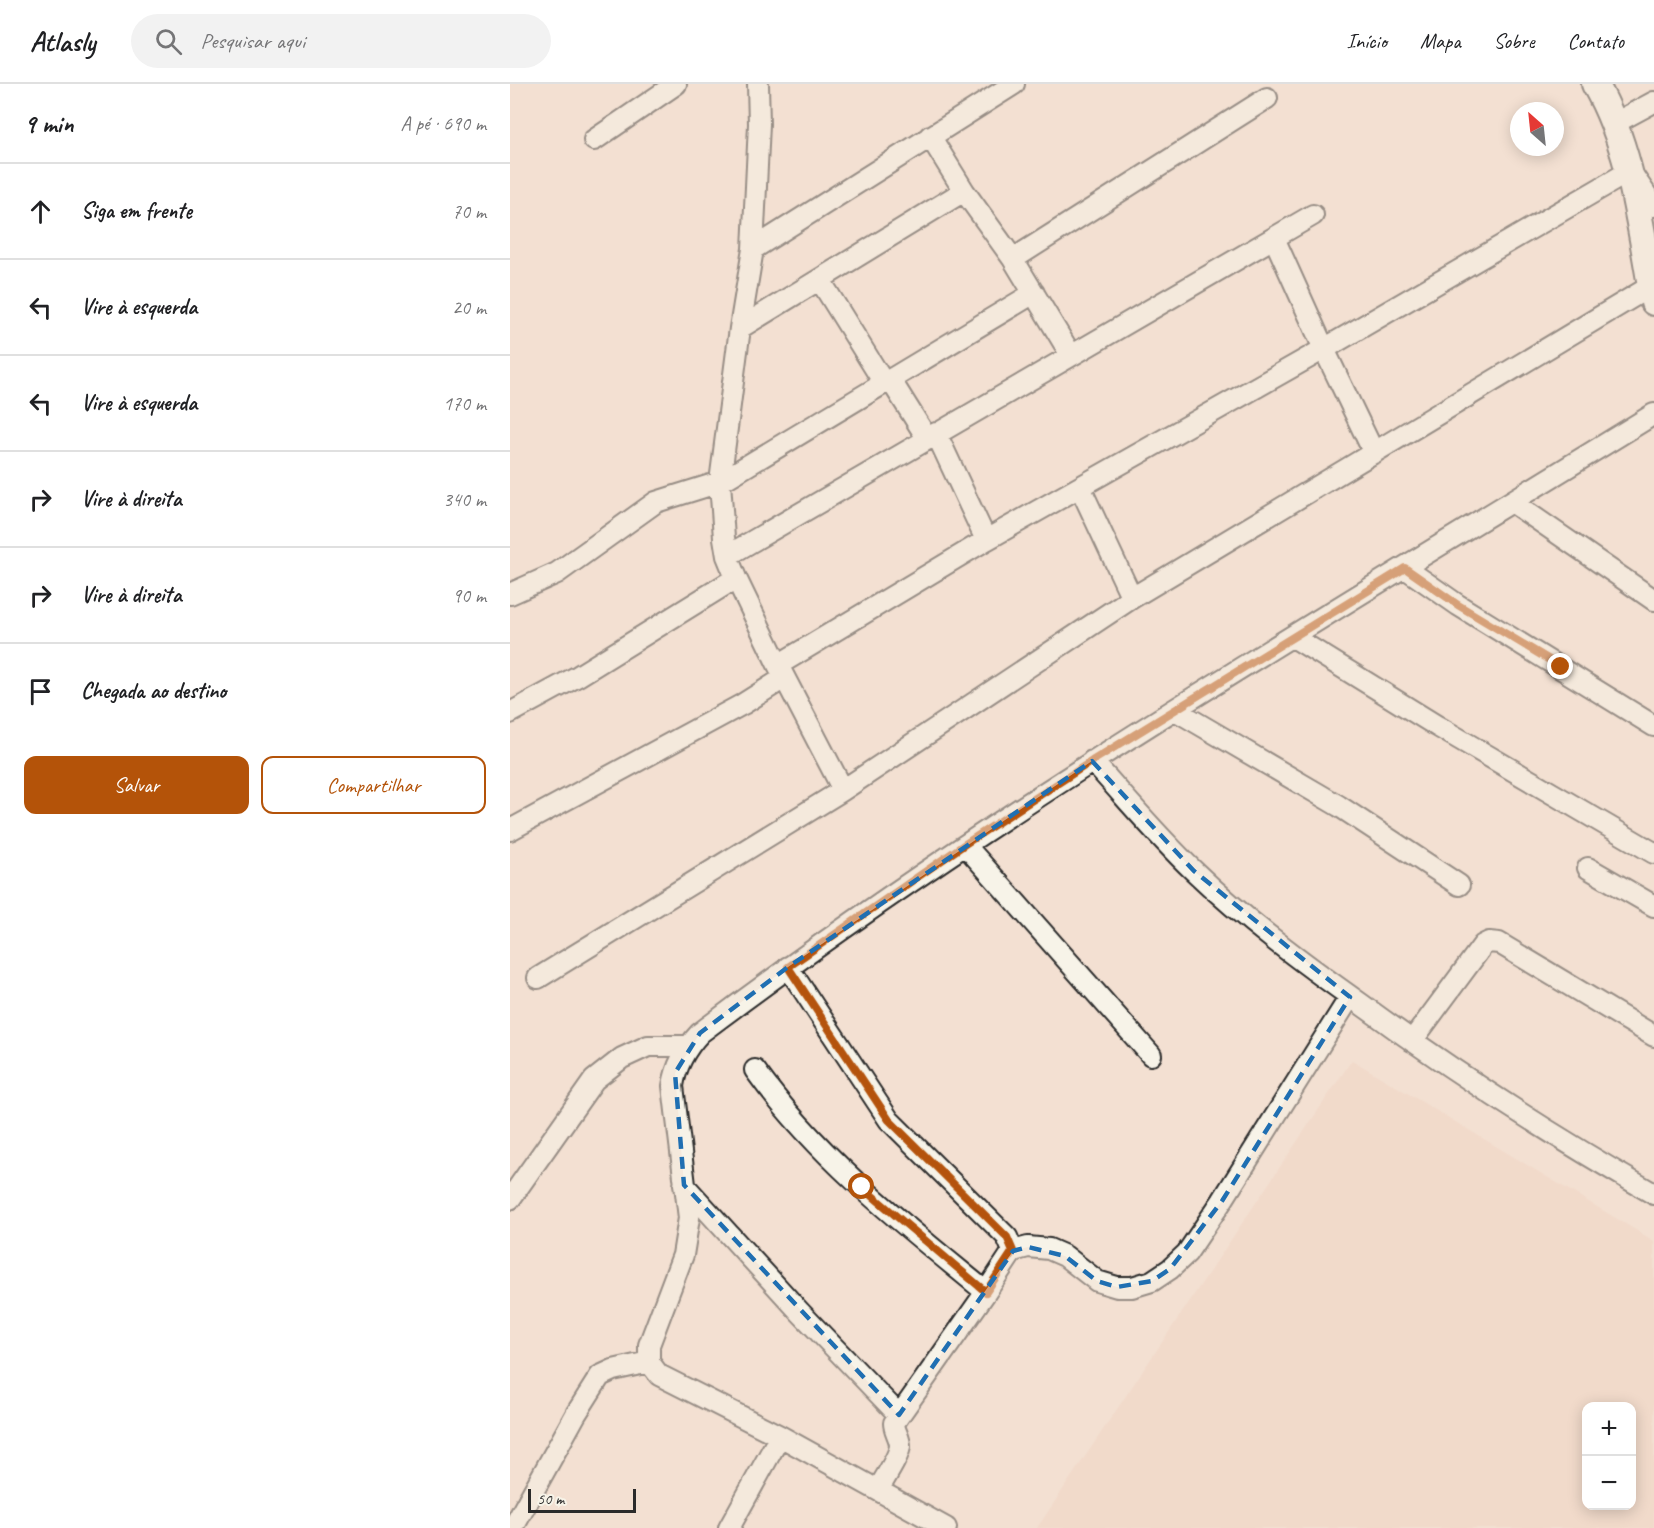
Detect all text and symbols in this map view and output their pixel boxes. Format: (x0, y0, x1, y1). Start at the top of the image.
search box (131, 14, 551, 68)
text: Atlasly (30, 24, 95, 59)
icon: search (152, 25, 185, 58)
text: Pesquisar aqui (200, 27, 305, 55)
text: Início (1347, 28, 1387, 54)
text: Mapa (1420, 28, 1461, 54)
text: Sobre (1494, 28, 1534, 54)
text: Contato (1567, 28, 1624, 54)
north arrow (1510, 102, 1564, 156)
text: 9 min (24, 107, 74, 140)
text: A pé · 690 m (401, 111, 486, 136)
icon: ahead (24, 195, 57, 228)
text: Siga em frente (81, 197, 192, 225)
text: 70 m (452, 199, 486, 224)
icon: left (24, 291, 57, 324)
text: Vire à esquerda (81, 293, 197, 321)
text: 20 m (452, 295, 486, 320)
icon: left (24, 387, 57, 420)
text: Vire à esquerda (81, 389, 197, 417)
text: 170 m (443, 391, 486, 416)
icon: right (24, 483, 57, 516)
text: Vire à direita (81, 485, 181, 513)
text: 340 m (443, 487, 486, 512)
icon: right (24, 579, 57, 612)
text: Vire à direita (81, 581, 181, 609)
text: 90 m (452, 583, 486, 608)
route end (1547, 653, 1573, 679)
icon: arrive (24, 675, 57, 708)
text: Chegada ao destino (81, 677, 226, 705)
button: Salvar (24, 756, 249, 814)
button: Compartilhar (261, 756, 486, 814)
route start (848, 1173, 874, 1199)
map controls (1582, 1402, 1636, 1510)
button: + (1582, 1402, 1636, 1456)
button: − (1582, 1456, 1636, 1510)
scale bar (528, 1486, 636, 1514)
text: 50 m (537, 1489, 564, 1509)

